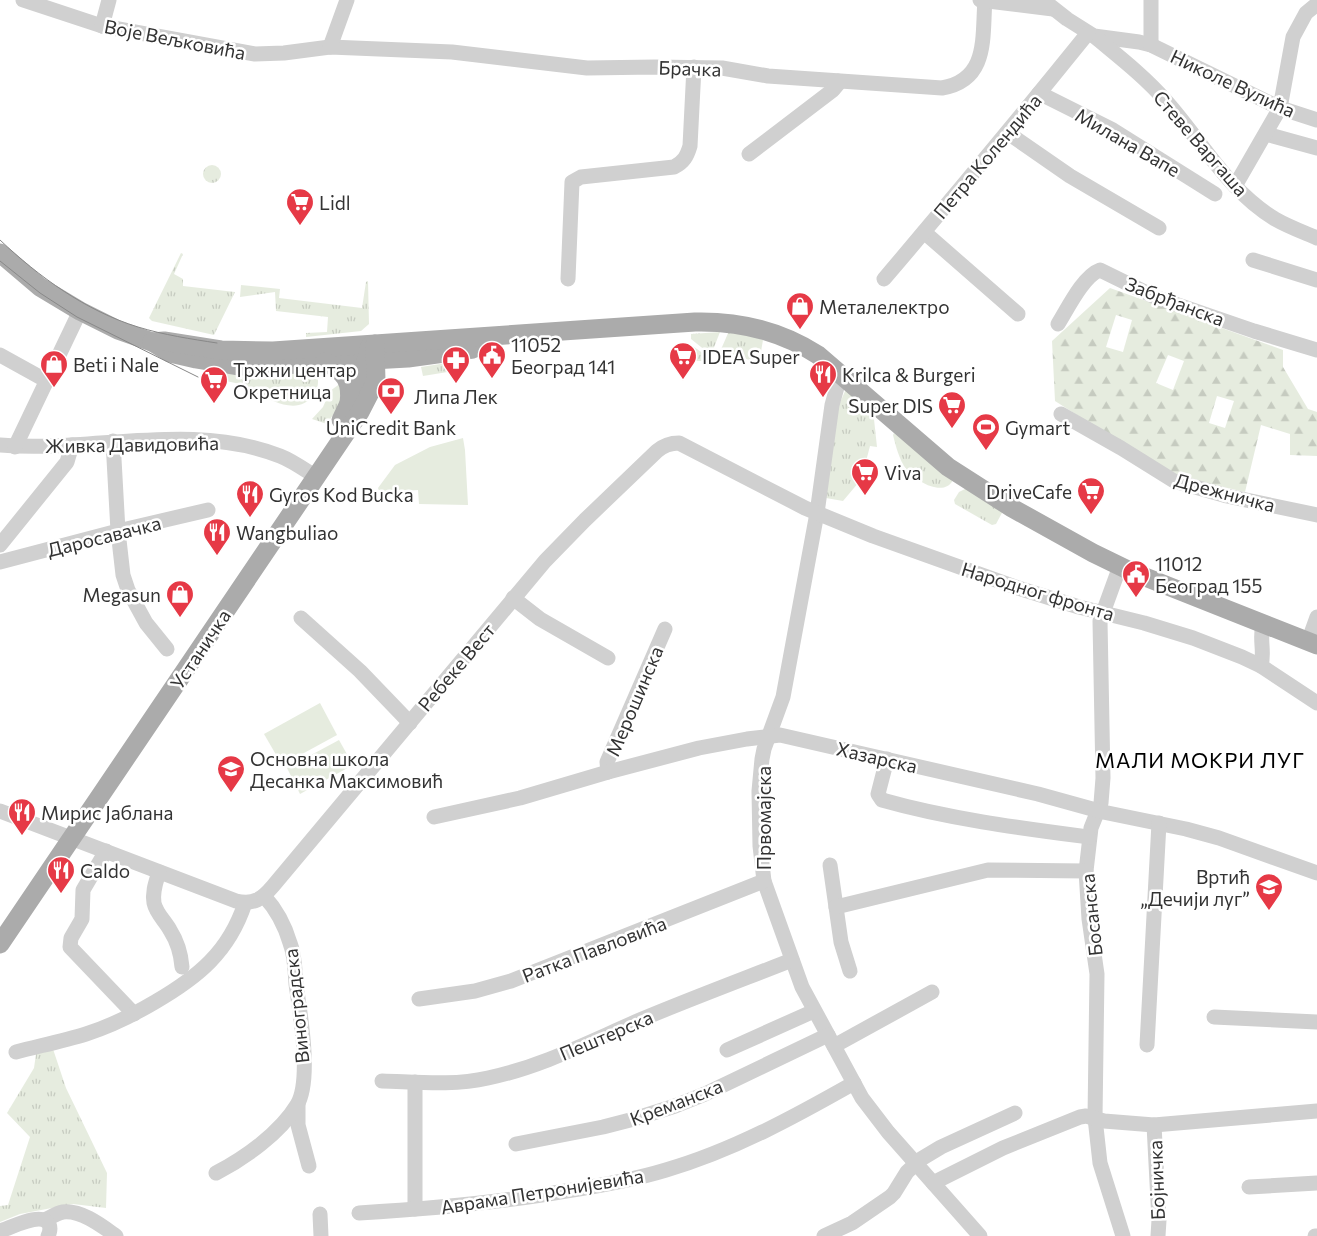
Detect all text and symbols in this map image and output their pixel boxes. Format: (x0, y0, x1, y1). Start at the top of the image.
street label: Воје Вељковића (102, 14, 248, 64)
street label: Николе Вулића (1167, 44, 1299, 122)
street label: Брачка (658, 55, 722, 81)
street label: Стеве Варгаша (1149, 86, 1253, 200)
street label: Петра Колендића (928, 89, 1046, 223)
street label: Милана Вапе (1071, 103, 1185, 181)
supermarket icon: Lidl (285, 187, 315, 226)
place label: Lidl (319, 191, 351, 214)
street label: Забрђанска (1122, 272, 1228, 330)
shop icon: Металелектро (785, 291, 815, 330)
place label: Металелектро (819, 295, 950, 318)
place label: 11052 Београд 141 (511, 333, 615, 378)
public building icon: 11052 Београд 141 (477, 340, 507, 379)
supermarket icon: IDEA Super (668, 341, 698, 380)
pharmacy icon: Липа Лек (441, 345, 471, 384)
place label: IDEA Super (702, 345, 800, 368)
shop icon: Beti i Nale (39, 349, 69, 388)
place label: Beti i Nale (73, 353, 159, 376)
place label: Тржни центар Окретница (233, 358, 357, 403)
restaurant icon: Krilca & Burgeri (808, 359, 838, 398)
place label: Krilca & Burgeri (842, 363, 976, 386)
supermarket icon: Тржни центар Окретница (199, 365, 229, 404)
bank icon: UniCredit Bank (376, 376, 406, 415)
place label: Липа Лек (414, 385, 498, 408)
supermarket icon: Super DIS (937, 390, 967, 429)
place label: Super DIS (848, 394, 933, 417)
sports icon: Gymart (971, 412, 1001, 451)
place label: UniCredit Bank (326, 416, 456, 439)
place label: Gymart (1005, 416, 1070, 439)
street label: Живка Давидовића (45, 431, 219, 457)
supermarket icon: Viva (850, 457, 880, 496)
place label: Viva (884, 461, 921, 484)
street label: Дрежничка (1172, 468, 1278, 516)
supermarket icon: DriveCafe (1076, 476, 1106, 515)
restaurant icon: Gyros Kod Bucka (235, 479, 265, 518)
place label: DriveCafe (986, 480, 1072, 503)
place label: Gyros Kod Bucka (269, 483, 414, 506)
street label: Даросавачка (45, 511, 163, 561)
restaurant icon: Wangbuliao (202, 517, 232, 556)
place label: Wangbuliao (236, 521, 338, 544)
place label: 11012 Београд 155 (1155, 552, 1262, 597)
street label: Народног фронта (959, 557, 1117, 625)
public building icon: 11012 Београд 155 (1121, 559, 1151, 598)
shop icon: Megasun (165, 579, 195, 618)
place label: Megasun (83, 583, 161, 606)
street label: Устаничка (165, 605, 235, 693)
street label: Ребеке Вест (413, 619, 499, 715)
street label: Мерошинска (600, 642, 668, 760)
street label: Хазарска (834, 737, 920, 777)
place label: Основна школа Десанка Максимовић (250, 747, 443, 792)
district label: МАЛИ МОКРИ ЛУГ (1095, 747, 1305, 772)
school or university icon: Основна школа Десанка Максимовић (216, 754, 246, 793)
street label: Првомајска (752, 766, 775, 870)
restaurant icon: Мирис Јаблана (7, 797, 37, 836)
place label: Мирис Јаблана (41, 801, 173, 824)
restaurant icon: Caldo (46, 855, 76, 894)
place label: Caldo (80, 859, 130, 882)
place label: Вртић „Дечији луг” (1140, 865, 1250, 910)
school or university icon: Вртић „Дечији луг” (1254, 872, 1284, 911)
street label: Босанска (1075, 873, 1107, 957)
street label: Ратка Павловића (519, 911, 669, 987)
street label: Виноградска (279, 948, 313, 1064)
street label: Пештерска (556, 1005, 656, 1065)
street label: Креманска (626, 1074, 726, 1130)
street label: Бојничка (1143, 1140, 1169, 1220)
street label: Аврама Петронијевића (439, 1164, 645, 1218)

